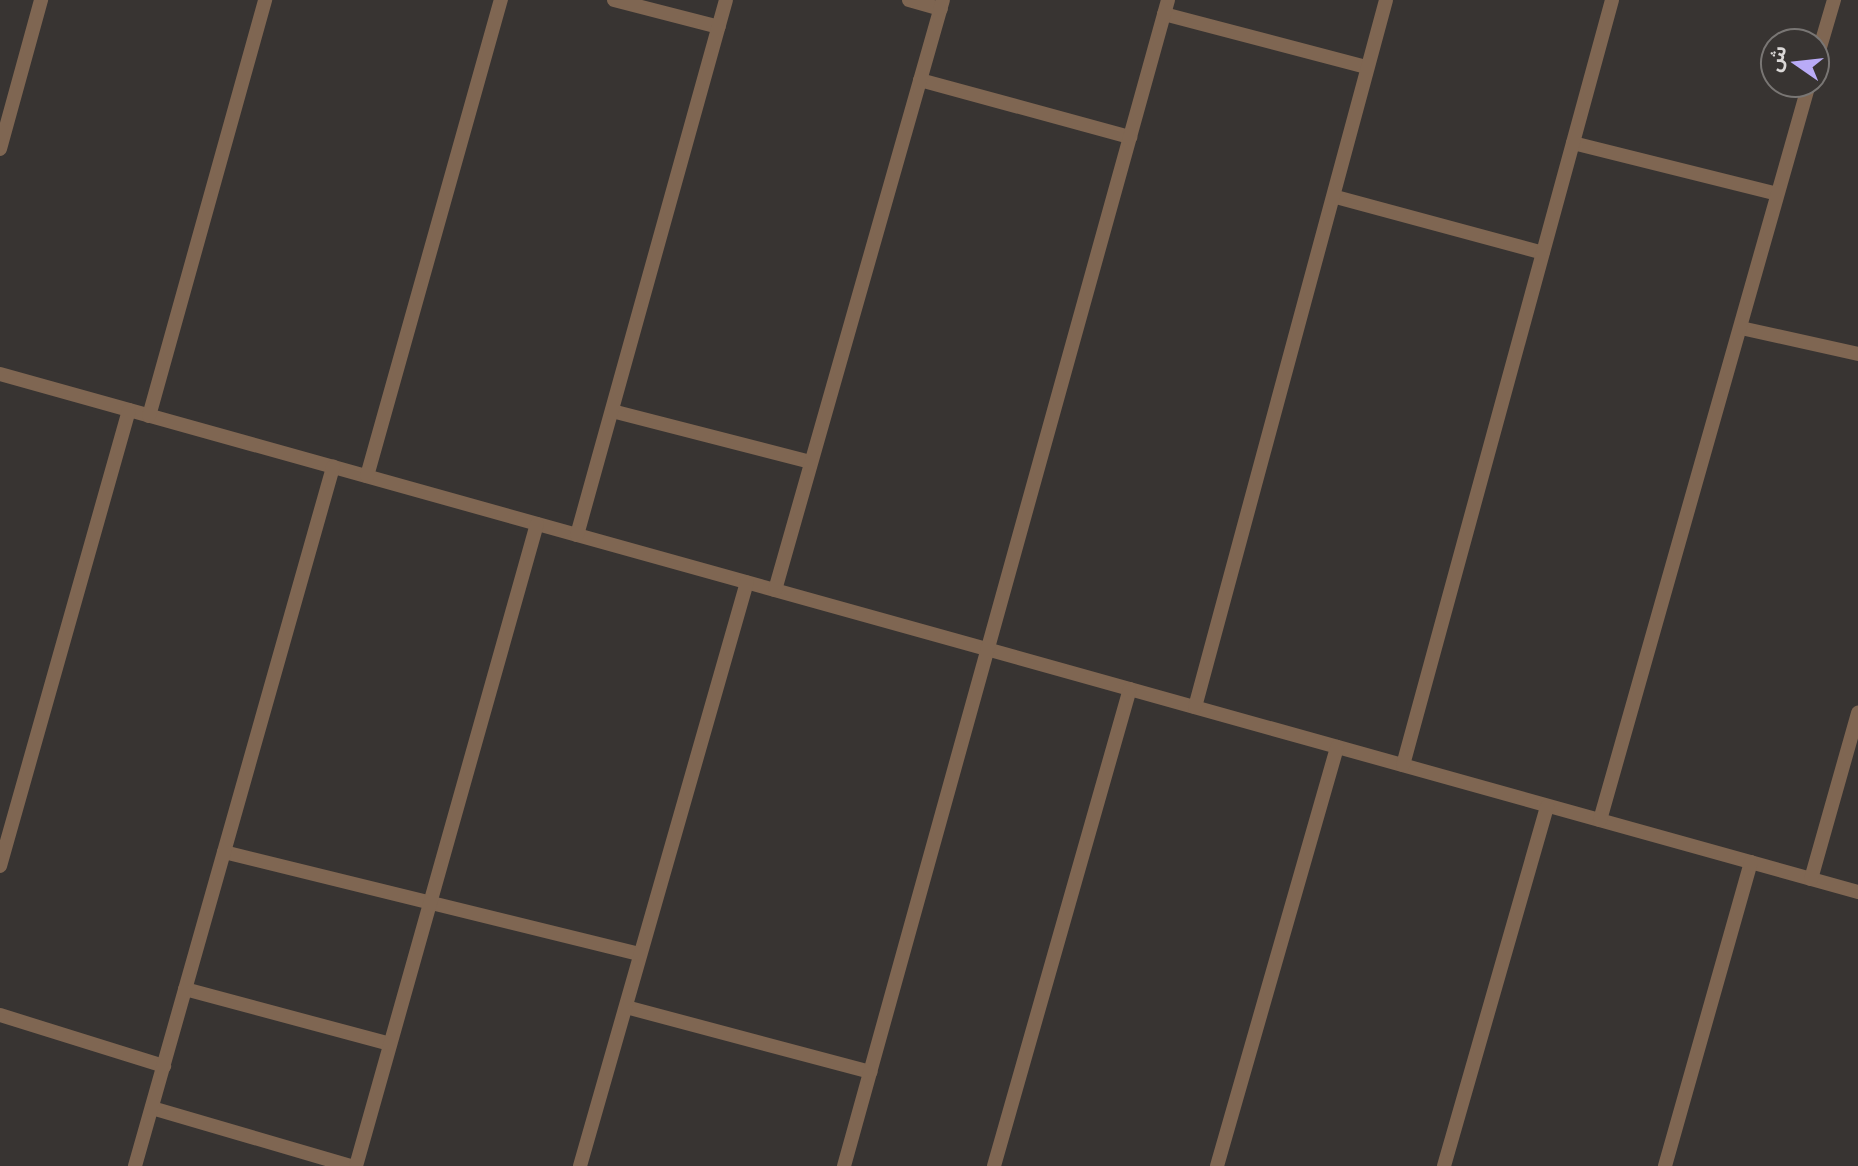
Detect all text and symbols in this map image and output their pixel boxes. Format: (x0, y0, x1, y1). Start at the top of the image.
north arrow (1760, 28, 1830, 98)
text: ش (1762, 43, 1791, 74)

